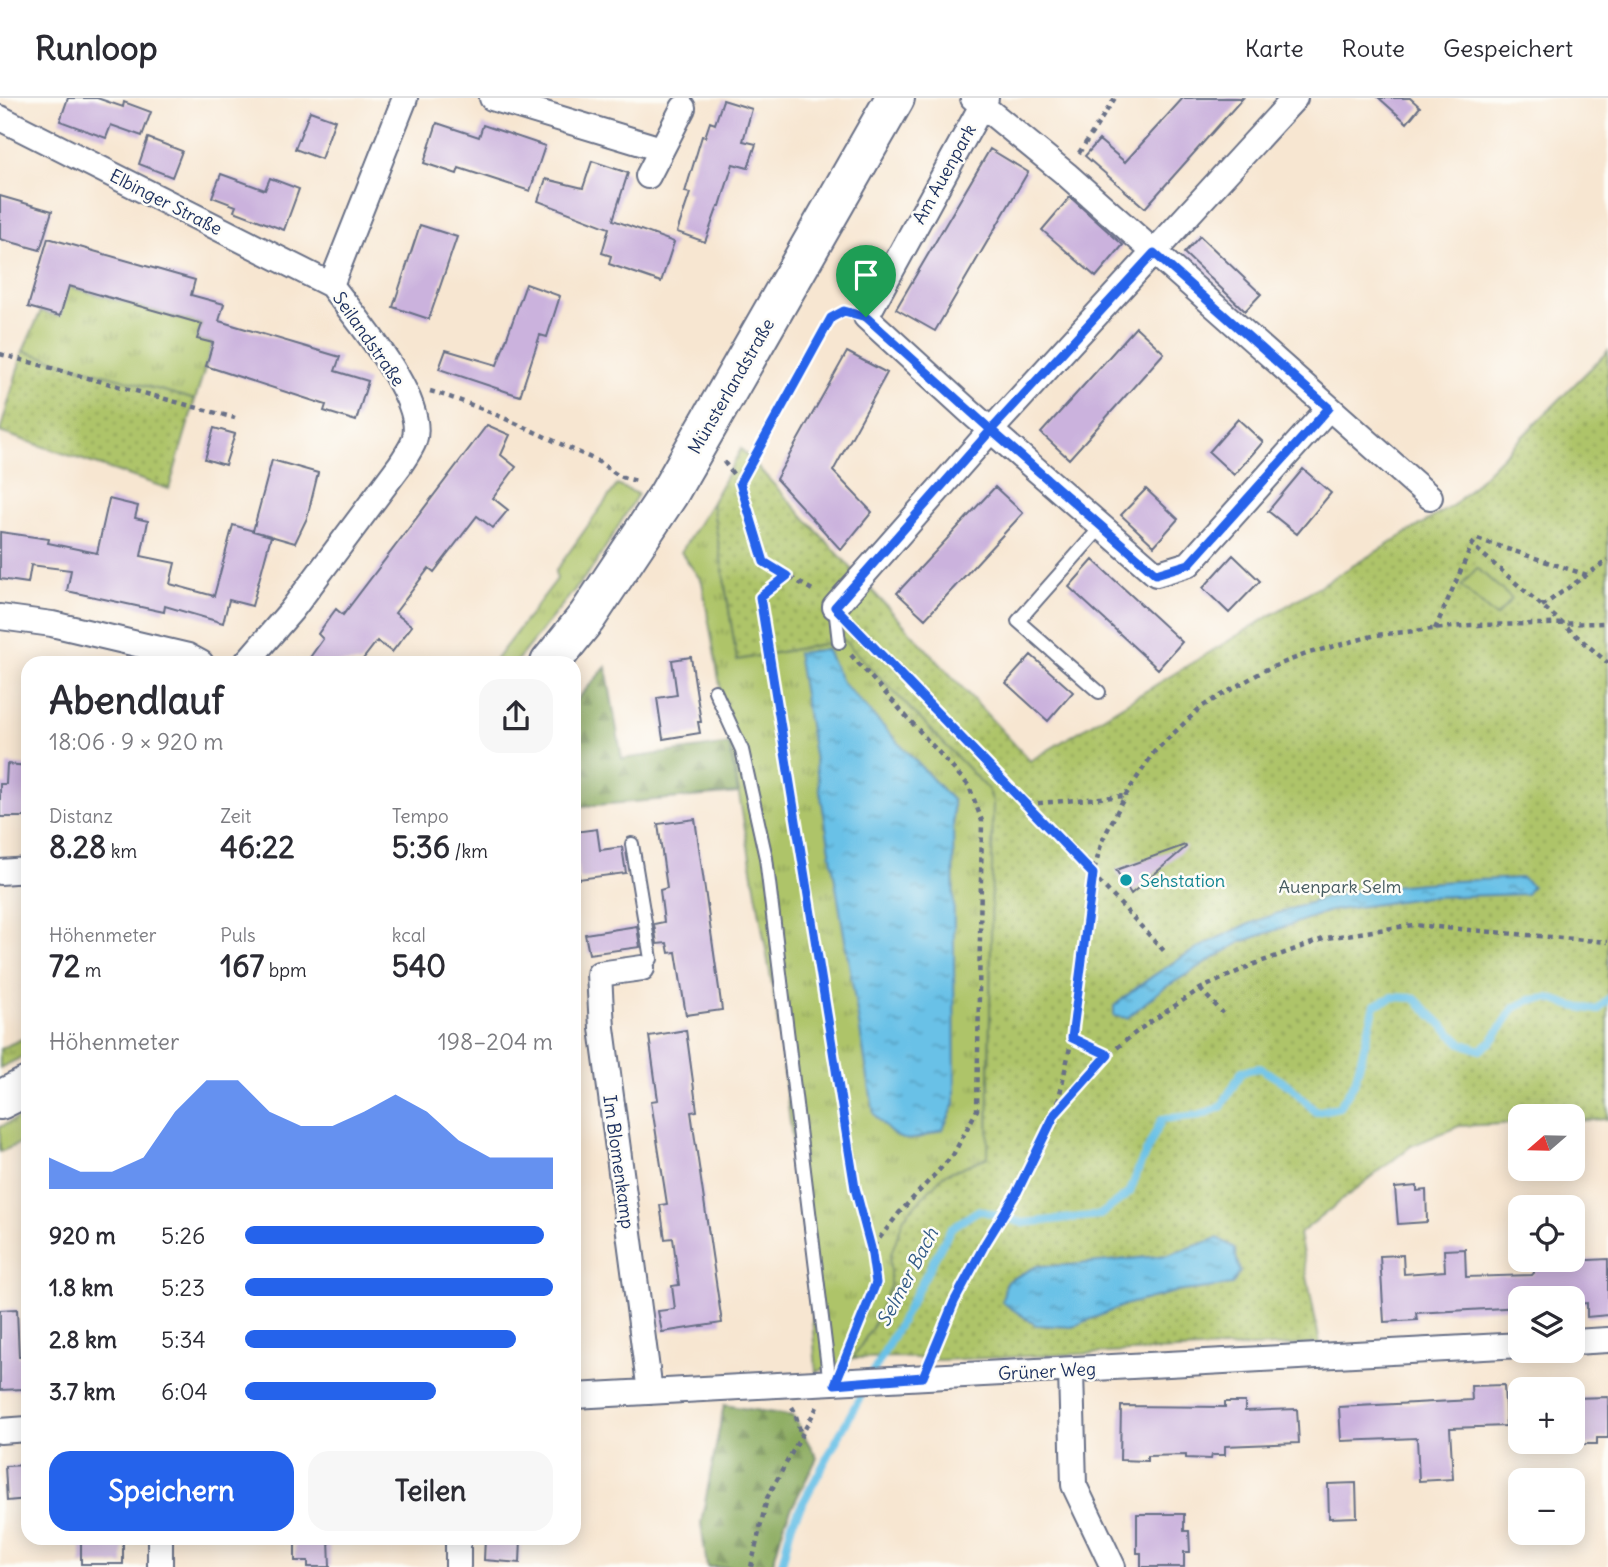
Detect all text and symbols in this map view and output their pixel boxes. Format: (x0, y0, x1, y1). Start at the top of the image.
text: Runloop (35, 27, 157, 69)
text: Karte (1245, 33, 1304, 63)
text: Route (1342, 33, 1405, 63)
text: Gespeichert (1443, 33, 1573, 63)
street label: Am Auenpark (907, 120, 981, 228)
street label: Elbinger Straße (106, 164, 226, 240)
pin (836, 245, 896, 317)
icon: arrive (847, 256, 885, 294)
street label: Seilandstraße (328, 287, 410, 391)
street label: Münsterlandstraße (683, 314, 779, 458)
text: Abendlauf (49, 677, 224, 724)
button: share (479, 679, 553, 753)
text: 18:06 · 9 × 920 m (49, 727, 223, 756)
text: Distanz (49, 804, 113, 828)
text: Zeit (220, 804, 251, 828)
text: Tempo (392, 804, 449, 828)
text: 8.28 (49, 828, 106, 866)
text: 46:22 (220, 828, 295, 866)
text: 5:36 (392, 828, 450, 866)
text: km (106, 839, 137, 863)
text: /km (450, 839, 488, 863)
place label: Sehstation (1140, 869, 1225, 892)
marker: Sehstation (1118, 872, 1134, 888)
park label: Auenpark Selm (1279, 875, 1402, 898)
text: Höhenmeter (49, 923, 157, 947)
text: Puls (220, 923, 256, 947)
text: kcal (392, 923, 426, 947)
text: 72 (49, 947, 80, 985)
text: 167 (220, 947, 264, 985)
text: 540 (392, 947, 446, 985)
text: m (80, 958, 101, 982)
text: bpm (264, 958, 307, 982)
text: Höhenmeter (49, 1027, 179, 1056)
text: 198–204 m (438, 1027, 553, 1056)
street label: Im Blomenkamp (598, 1094, 640, 1230)
north arrow (1508, 1104, 1586, 1181)
map controls (1508, 1104, 1585, 1545)
button: locate (1508, 1195, 1585, 1272)
text: 920 m (49, 1221, 116, 1250)
text: 5:26 (161, 1221, 205, 1250)
water label: Selmer Bach (871, 1223, 943, 1330)
text: 1.8 km (49, 1273, 114, 1302)
text: 5:23 (161, 1273, 205, 1302)
button: layers (1508, 1286, 1585, 1363)
text: 2.8 km (49, 1325, 117, 1354)
text: 5:34 (161, 1325, 206, 1354)
street label: Grüner Weg (997, 1357, 1097, 1385)
text: 3.7 km (49, 1377, 115, 1406)
text: 6:04 (161, 1377, 208, 1406)
button: + (1508, 1377, 1585, 1454)
button: Speichern (49, 1451, 294, 1531)
button: Teilen (308, 1451, 553, 1531)
button: − (1508, 1468, 1585, 1545)

